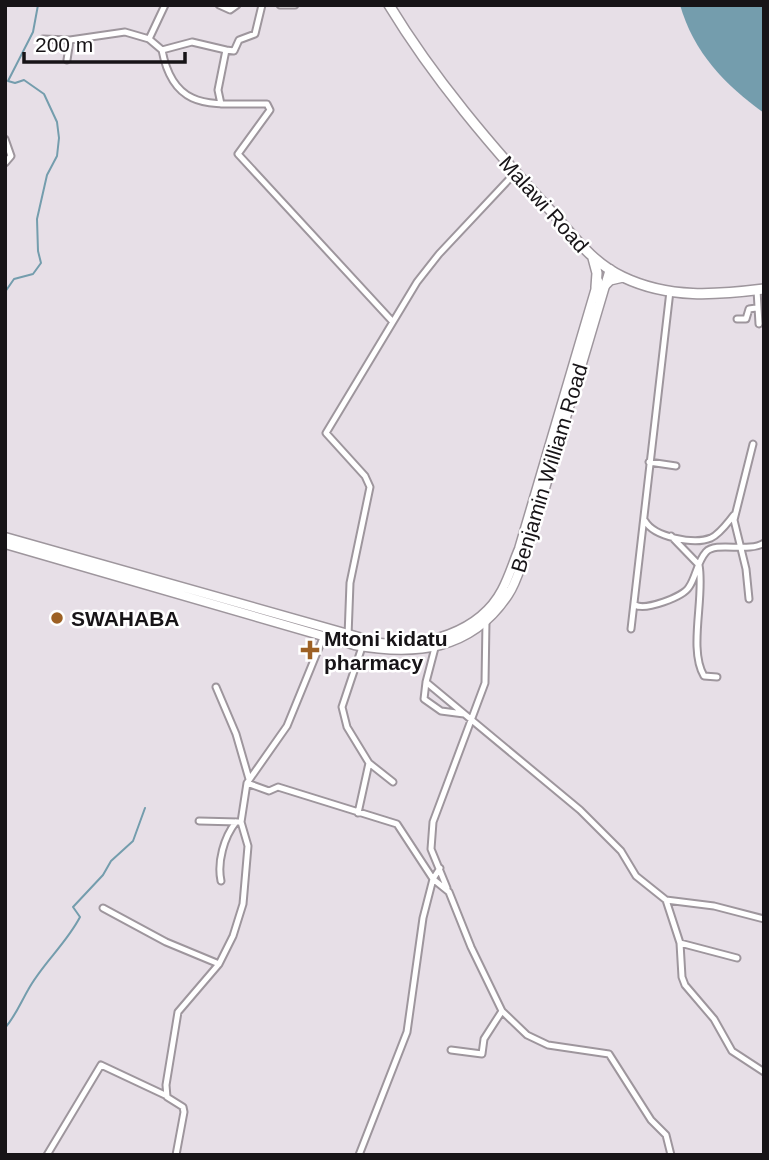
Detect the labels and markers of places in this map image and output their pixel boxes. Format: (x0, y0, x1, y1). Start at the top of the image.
place label: SWAHABA (71, 607, 180, 630)
marker: SWAHABA (49, 610, 65, 626)
place label: Mtoni kidatu pharmacy (324, 627, 448, 674)
marker: Mtoni kidatu pharmacy (302, 642, 318, 658)

